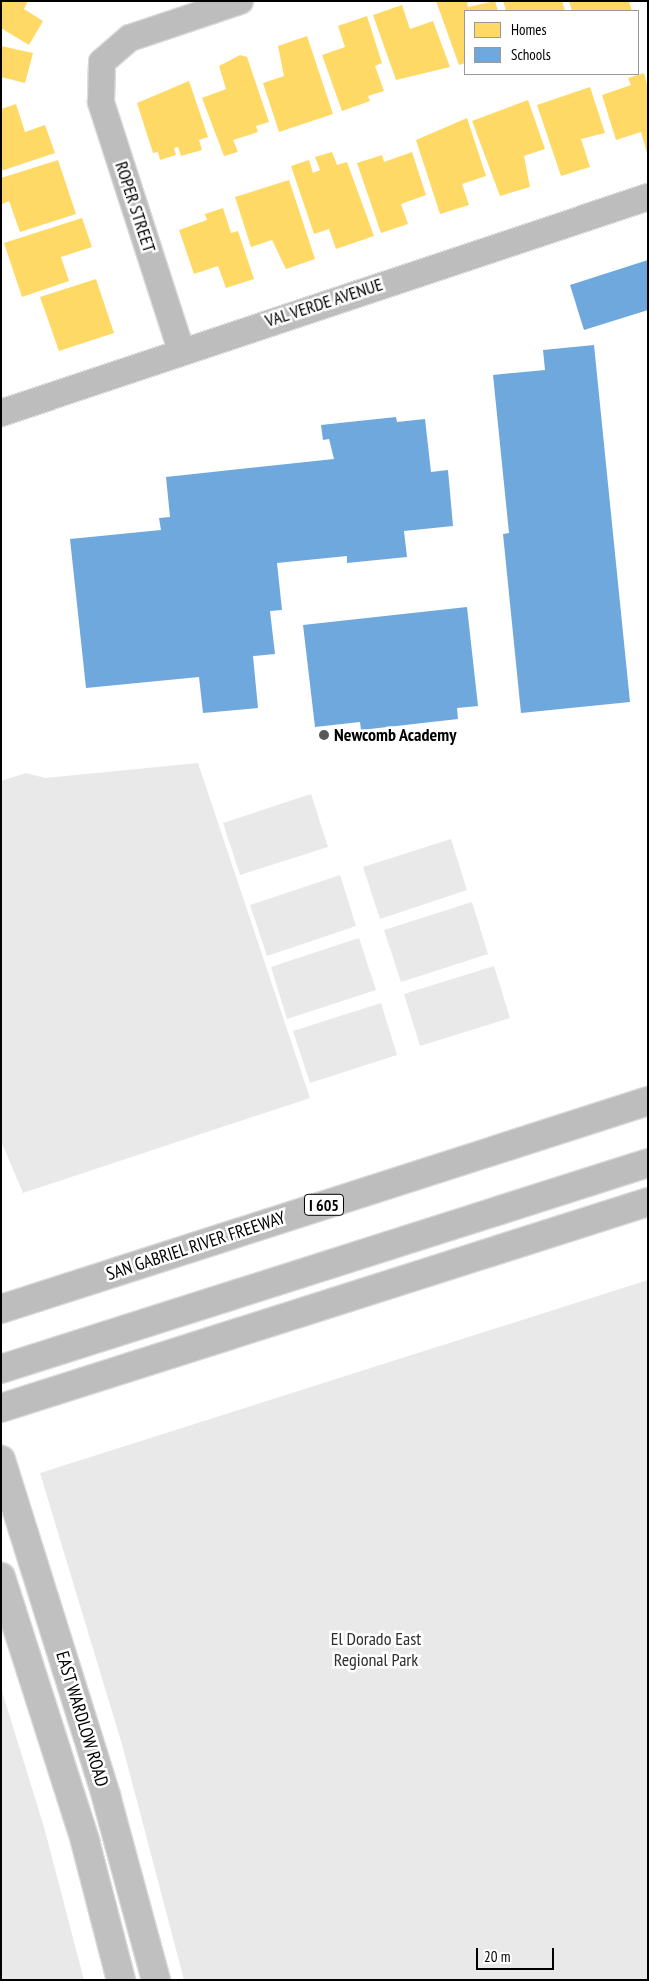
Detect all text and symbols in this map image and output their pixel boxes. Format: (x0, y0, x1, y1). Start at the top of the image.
legend (464, 10, 639, 75)
text: Homes (511, 20, 547, 39)
text: Schools (511, 45, 551, 64)
street label: ROPER STREET (110, 159, 160, 255)
street label: VAL VERDE AVENUE (262, 274, 386, 332)
place label: Newcomb Academy (334, 724, 457, 746)
marker: Newcomb Academy (318, 729, 330, 741)
road number: I 605 (303, 1192, 345, 1218)
street label: SAN GABRIEL RIVER FREEWAY (103, 1207, 289, 1285)
park label: El Dorado East Regional Park (331, 1629, 421, 1672)
street label: EAST WARDLOW ROAD (51, 1648, 113, 1790)
scale bar (479, 1938, 556, 1970)
text: 20 m (484, 1947, 510, 1966)

